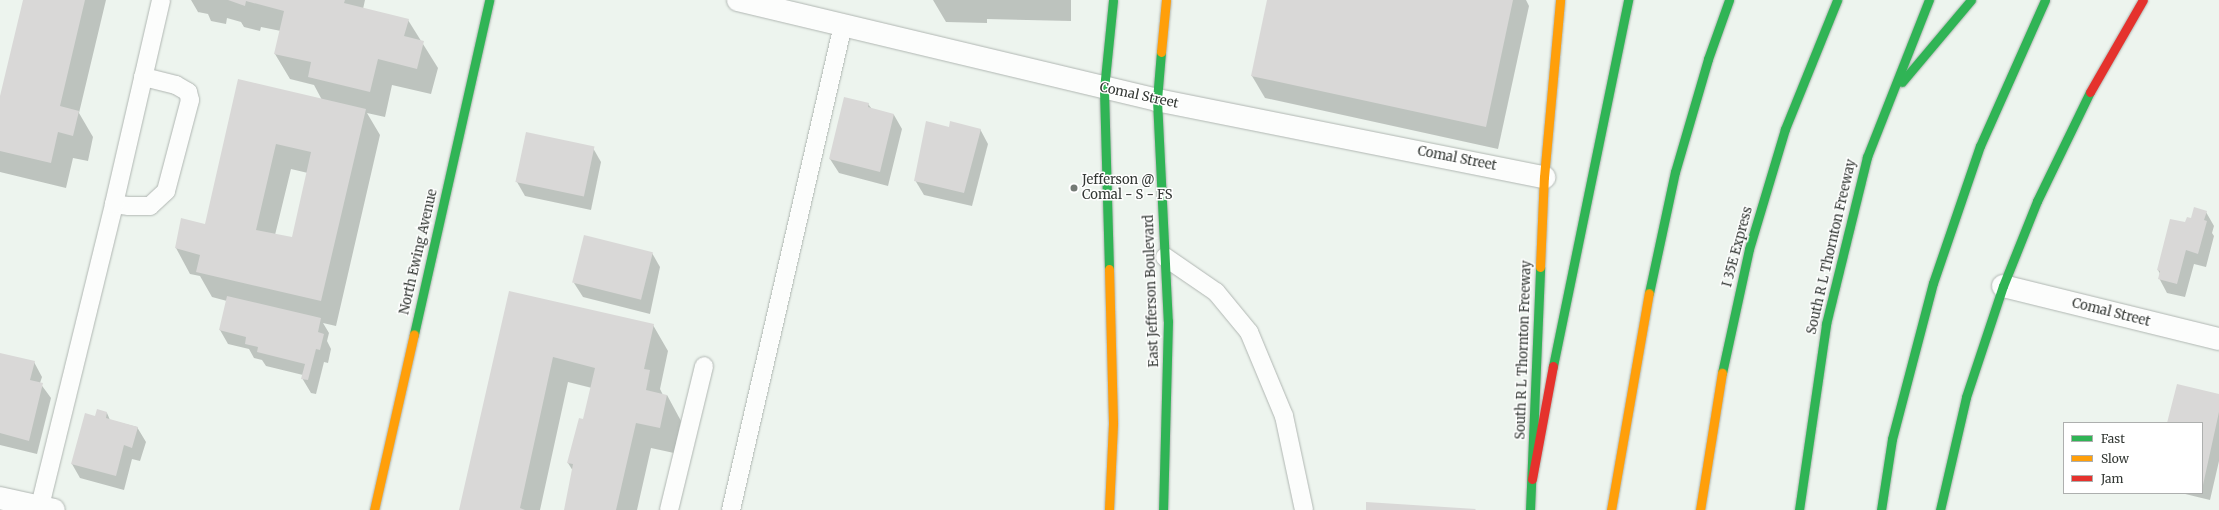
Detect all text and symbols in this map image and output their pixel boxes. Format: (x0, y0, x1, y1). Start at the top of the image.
street label: Comal Street (1098, 80, 1180, 112)
street label: Comal Street (1416, 144, 1498, 174)
street label: South R L Thornton Freeway (1804, 158, 1860, 336)
place label: Jefferson @ Comal - S - FS (1082, 173, 1173, 204)
marker: Jefferson @ Comal - S - FS (1069, 183, 1079, 193)
street label: North Ewing Avenue (397, 188, 441, 316)
street label: I 35E Express (1720, 205, 1756, 289)
street label: East Jefferson Boulevard (1142, 214, 1162, 368)
street label: South R L Thornton Freeway (1513, 260, 1535, 440)
street label: Comal Street (2070, 296, 2152, 330)
legend (2063, 422, 2203, 494)
text: Fast (2101, 431, 2125, 446)
text: Slow (2101, 451, 2129, 466)
text: Jam (2101, 471, 2123, 486)

